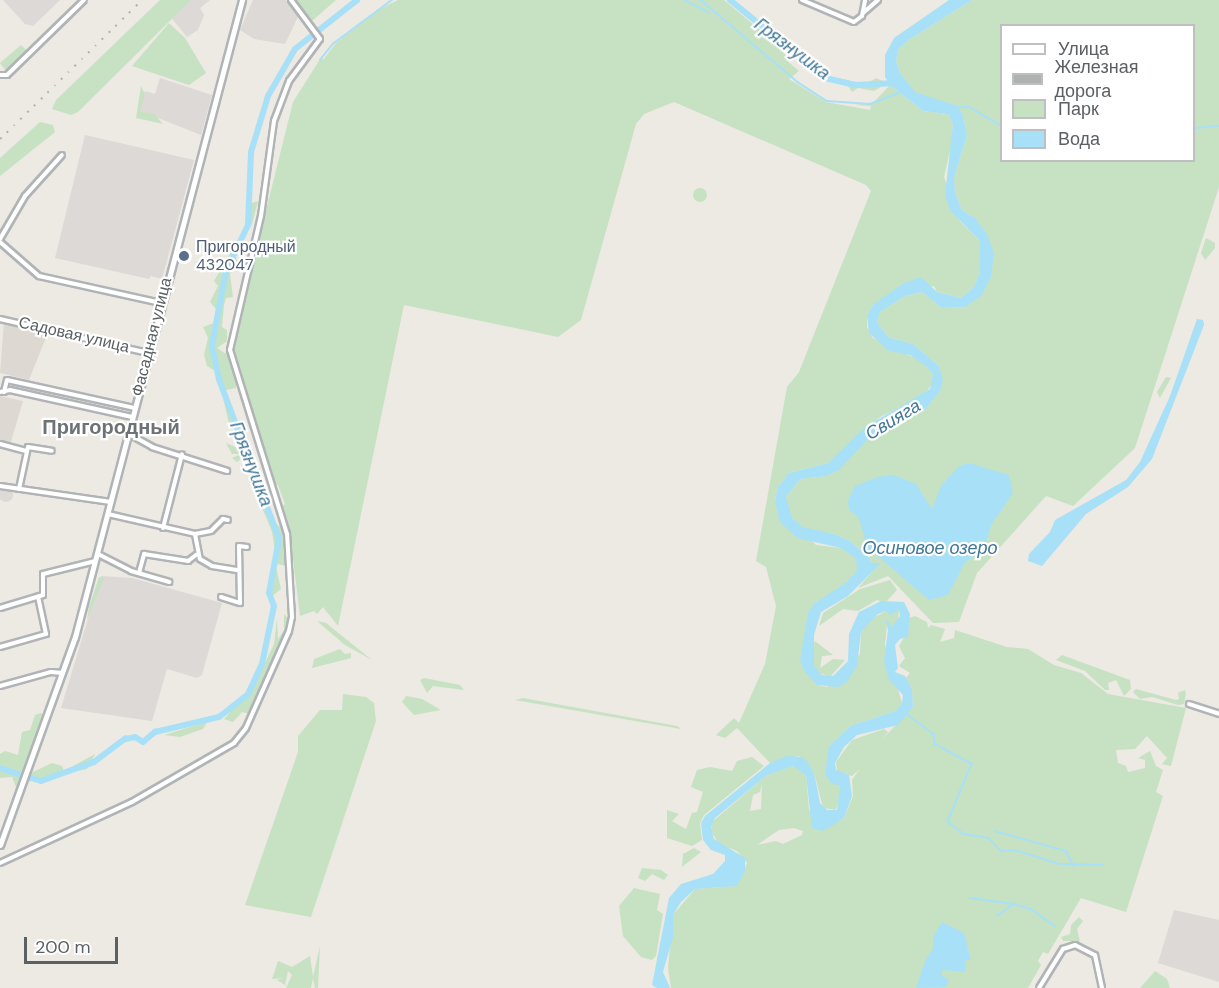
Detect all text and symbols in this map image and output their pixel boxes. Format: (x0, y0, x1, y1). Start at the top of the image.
water label: Грязнушка (750, 14, 834, 84)
legend (1000, 24, 1195, 162)
text: Улица (1058, 37, 1109, 61)
text: Железная дорога (1055, 55, 1138, 103)
text: Парк (1058, 97, 1099, 121)
text: Вода (1058, 127, 1100, 151)
place label: Пригородный 432047 (196, 237, 296, 275)
marker: Пригородный 432047 (177, 249, 191, 263)
street label: Фасадная улица (128, 276, 176, 398)
street label: Садовая улица (17, 313, 131, 357)
water label: Свияга (861, 395, 925, 445)
district label: Пригородный (42, 415, 180, 439)
water label: Грязнушка (225, 419, 277, 509)
water label: Осиновое озеро (862, 537, 998, 559)
scale bar (27, 925, 122, 963)
text: 200 m (35, 935, 91, 959)

